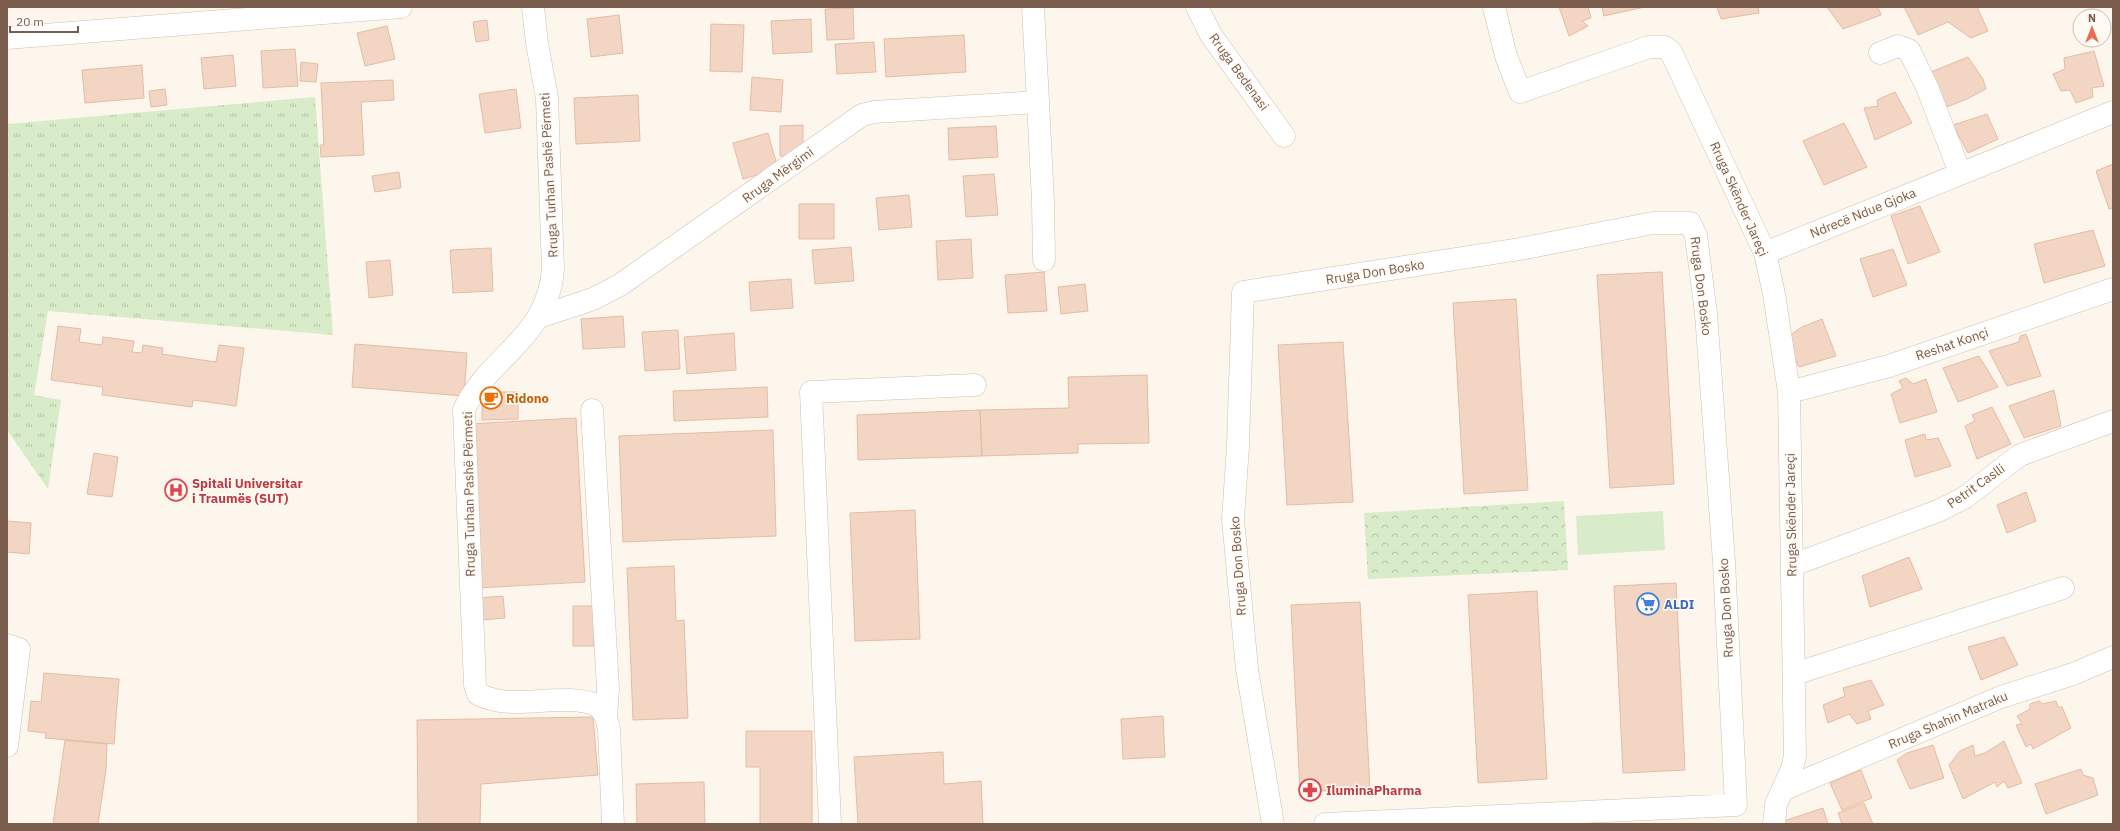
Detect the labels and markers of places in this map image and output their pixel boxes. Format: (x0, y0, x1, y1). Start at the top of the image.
cafe icon: Ridono (478, 385, 504, 411)
place label: Ridono (506, 390, 549, 407)
place label: Spitali Universitar i Traumës (SUT) (192, 475, 303, 507)
hospital icon: Spitali Universitar i Traumës (SUT) (163, 477, 189, 503)
supermarket icon: ALDI (1635, 591, 1661, 617)
place label: ALDI (1664, 596, 1694, 613)
pharmacy icon: IluminaPharma (1297, 777, 1323, 803)
place label: IluminaPharma (1326, 782, 1422, 799)

